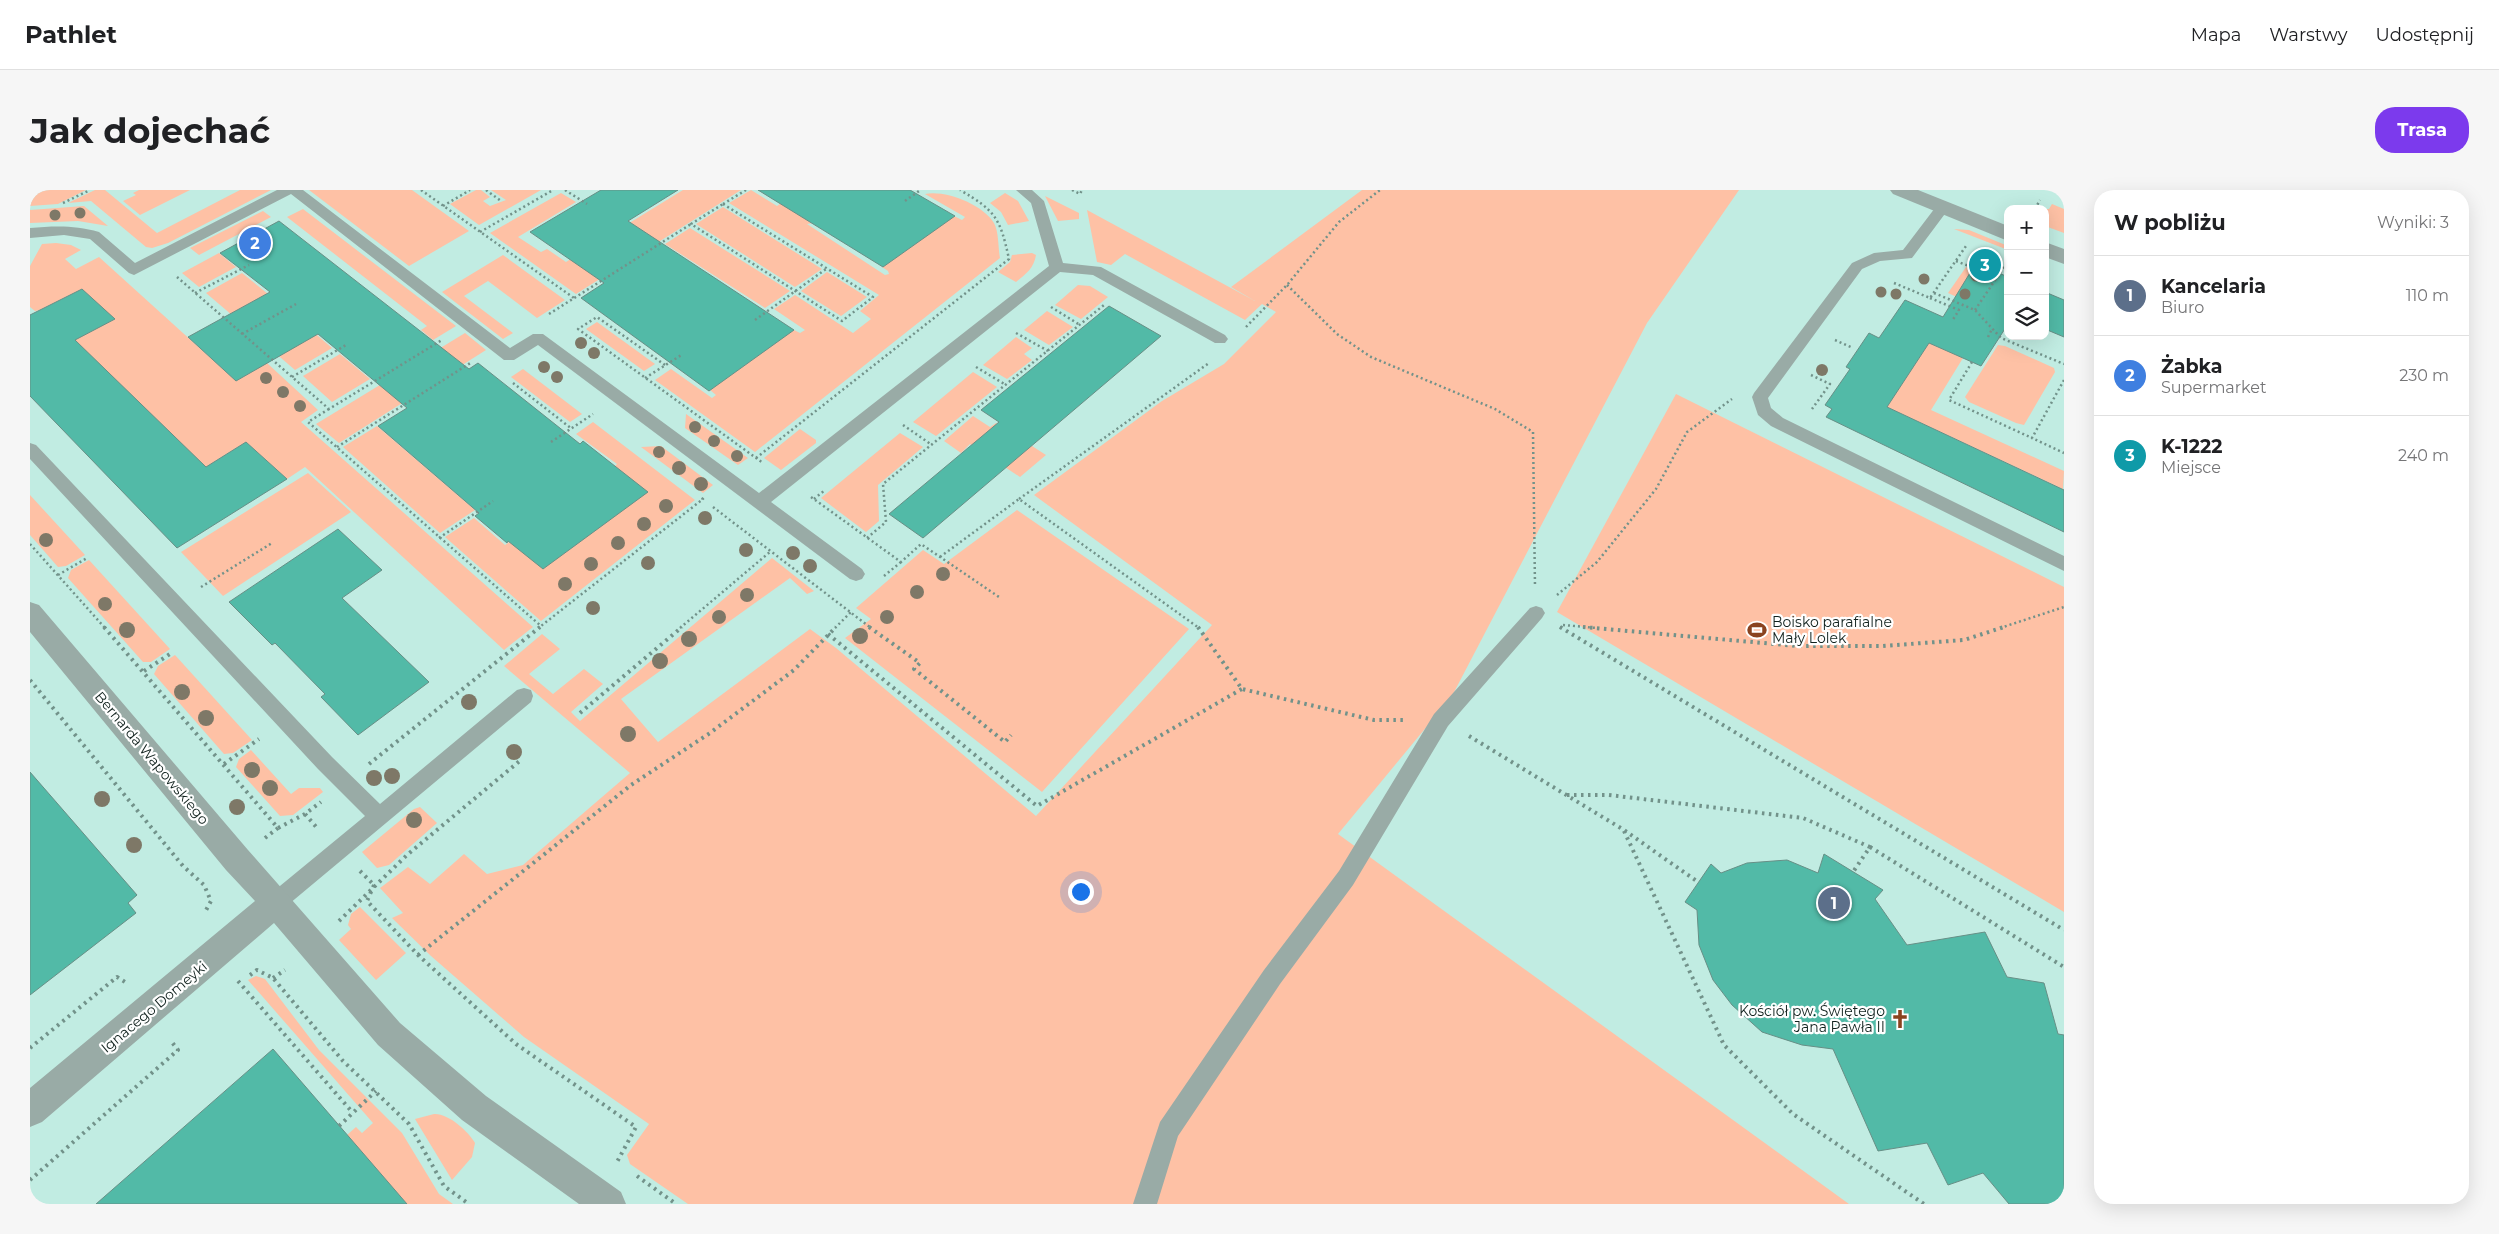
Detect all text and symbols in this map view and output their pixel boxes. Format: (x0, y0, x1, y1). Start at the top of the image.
text: Pathlet (25, 20, 117, 49)
text: Mapa (2191, 24, 2241, 46)
text: Warstwy (2269, 24, 2347, 46)
text: Udostępnij (2375, 24, 2474, 46)
button: Trasa (2375, 107, 2469, 153)
text: Jak dojechać (30, 109, 270, 152)
map controls (2004, 205, 2049, 340)
button: + (2004, 205, 2049, 250)
text: W pobliżu (2114, 210, 2226, 235)
text: Wyniki: 3 (2377, 213, 2449, 232)
pin: 2 (239, 224, 271, 262)
pin: 3 (1969, 246, 2001, 284)
button: − (2004, 250, 2049, 295)
text: Kancelaria (2161, 275, 2266, 298)
text: 1 (2127, 286, 2133, 305)
text: 110 m (2406, 286, 2449, 305)
button: layers (2004, 295, 2049, 340)
text: Biuro (2161, 298, 2204, 317)
text: Żabka (2161, 355, 2223, 378)
text: 2 (2125, 366, 2135, 385)
text: 230 m (2399, 366, 2449, 385)
text: Supermarket (2161, 378, 2267, 397)
text: K-1222 (2161, 435, 2222, 458)
text: 3 (2125, 446, 2135, 465)
text: 240 m (2398, 446, 2449, 465)
text: Miejsce (2161, 458, 2221, 477)
place label: Boisko parafialne Mały Lolek (1772, 613, 1892, 647)
sports icon: Boisko parafialne Mały Lolek (1746, 619, 1768, 641)
street label: Bernarda Wapowskiego (91, 688, 213, 828)
your location (1068, 879, 1094, 905)
pin: 1 (1818, 884, 1850, 922)
street label: Ignacego Domeyki (97, 957, 211, 1057)
place label: Kościół pw. Świętego Jana Pawła II (1739, 1002, 1885, 1036)
church icon: Kościół pw. Świętego Jana Pawła II (1889, 1008, 1911, 1030)

